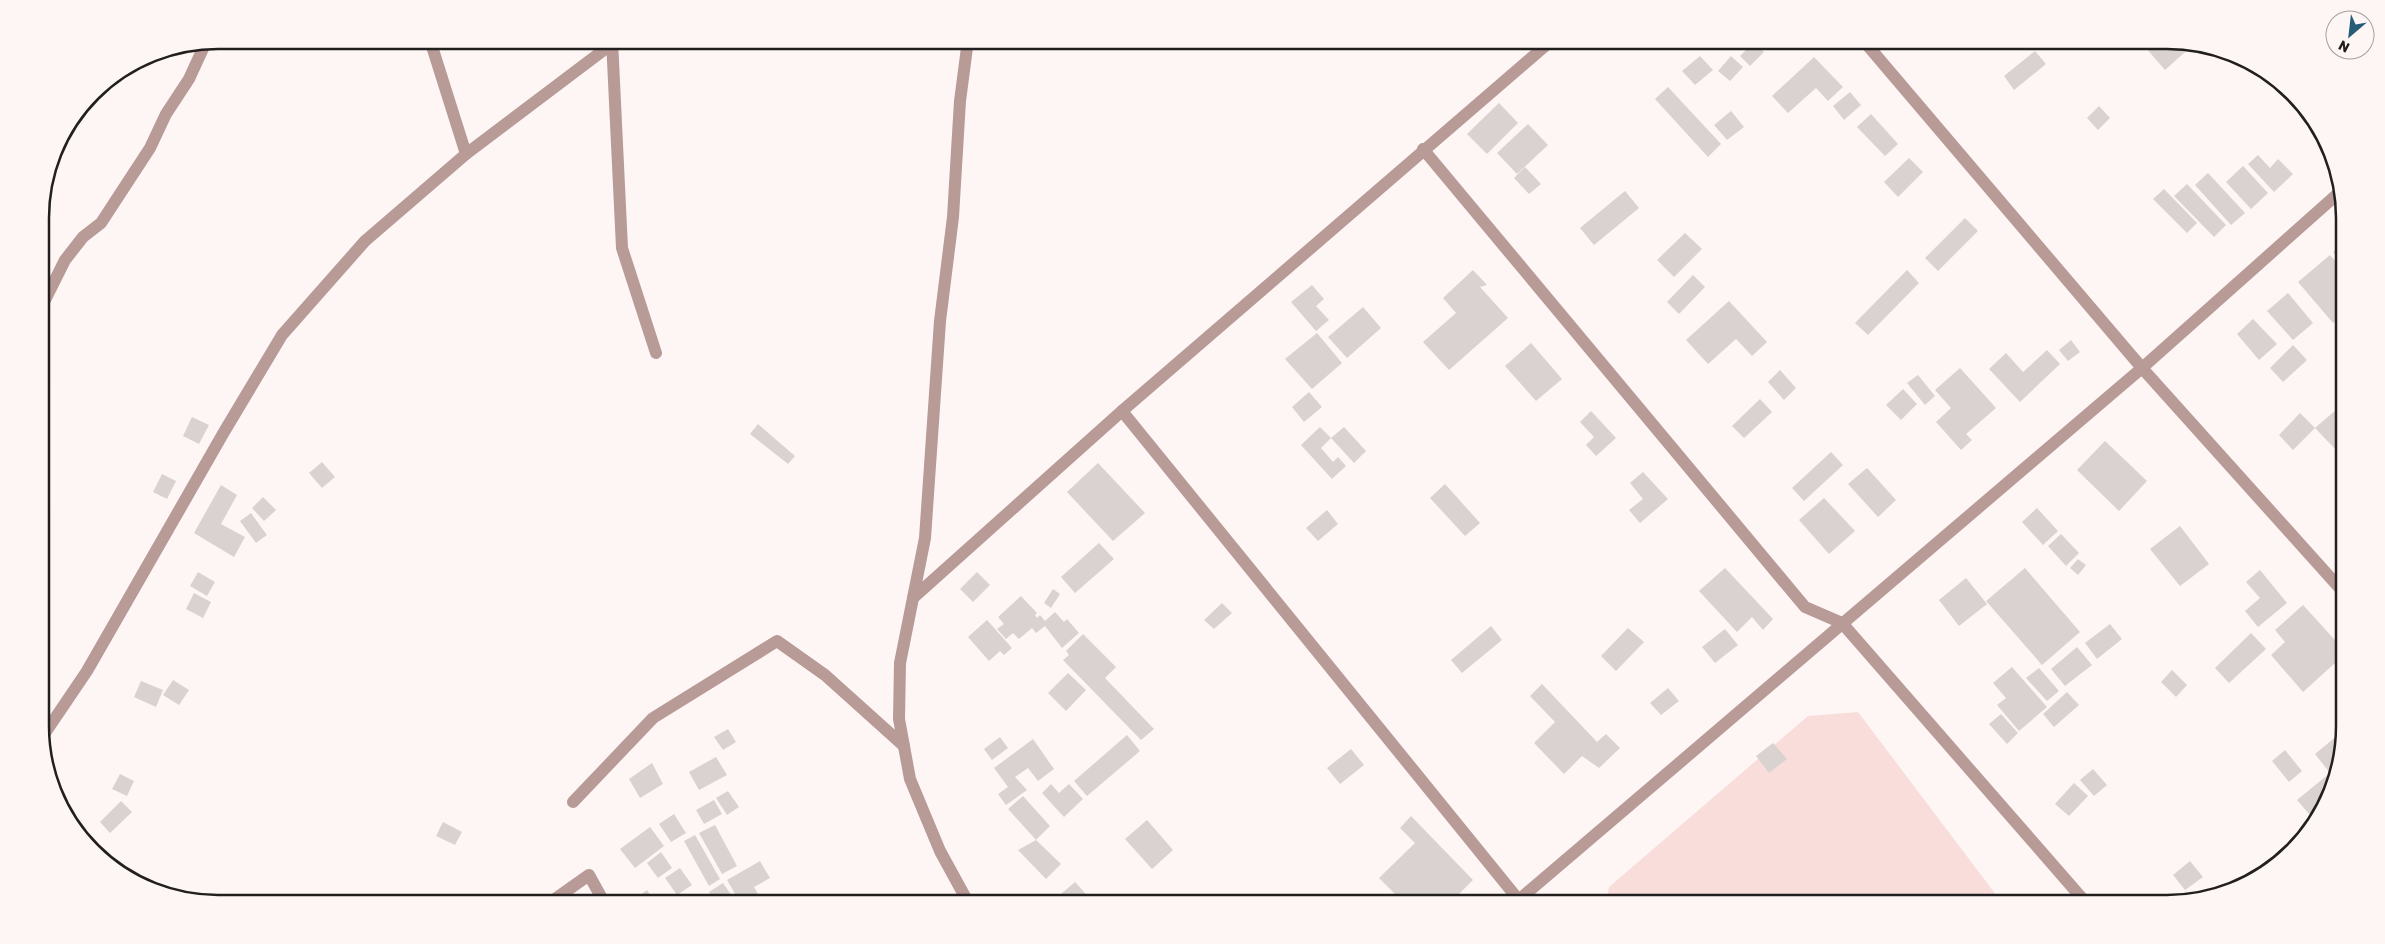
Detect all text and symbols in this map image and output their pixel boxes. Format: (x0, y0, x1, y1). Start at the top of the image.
north arrow (2325, 10, 2375, 60)
text: N (2336, 36, 2353, 56)

